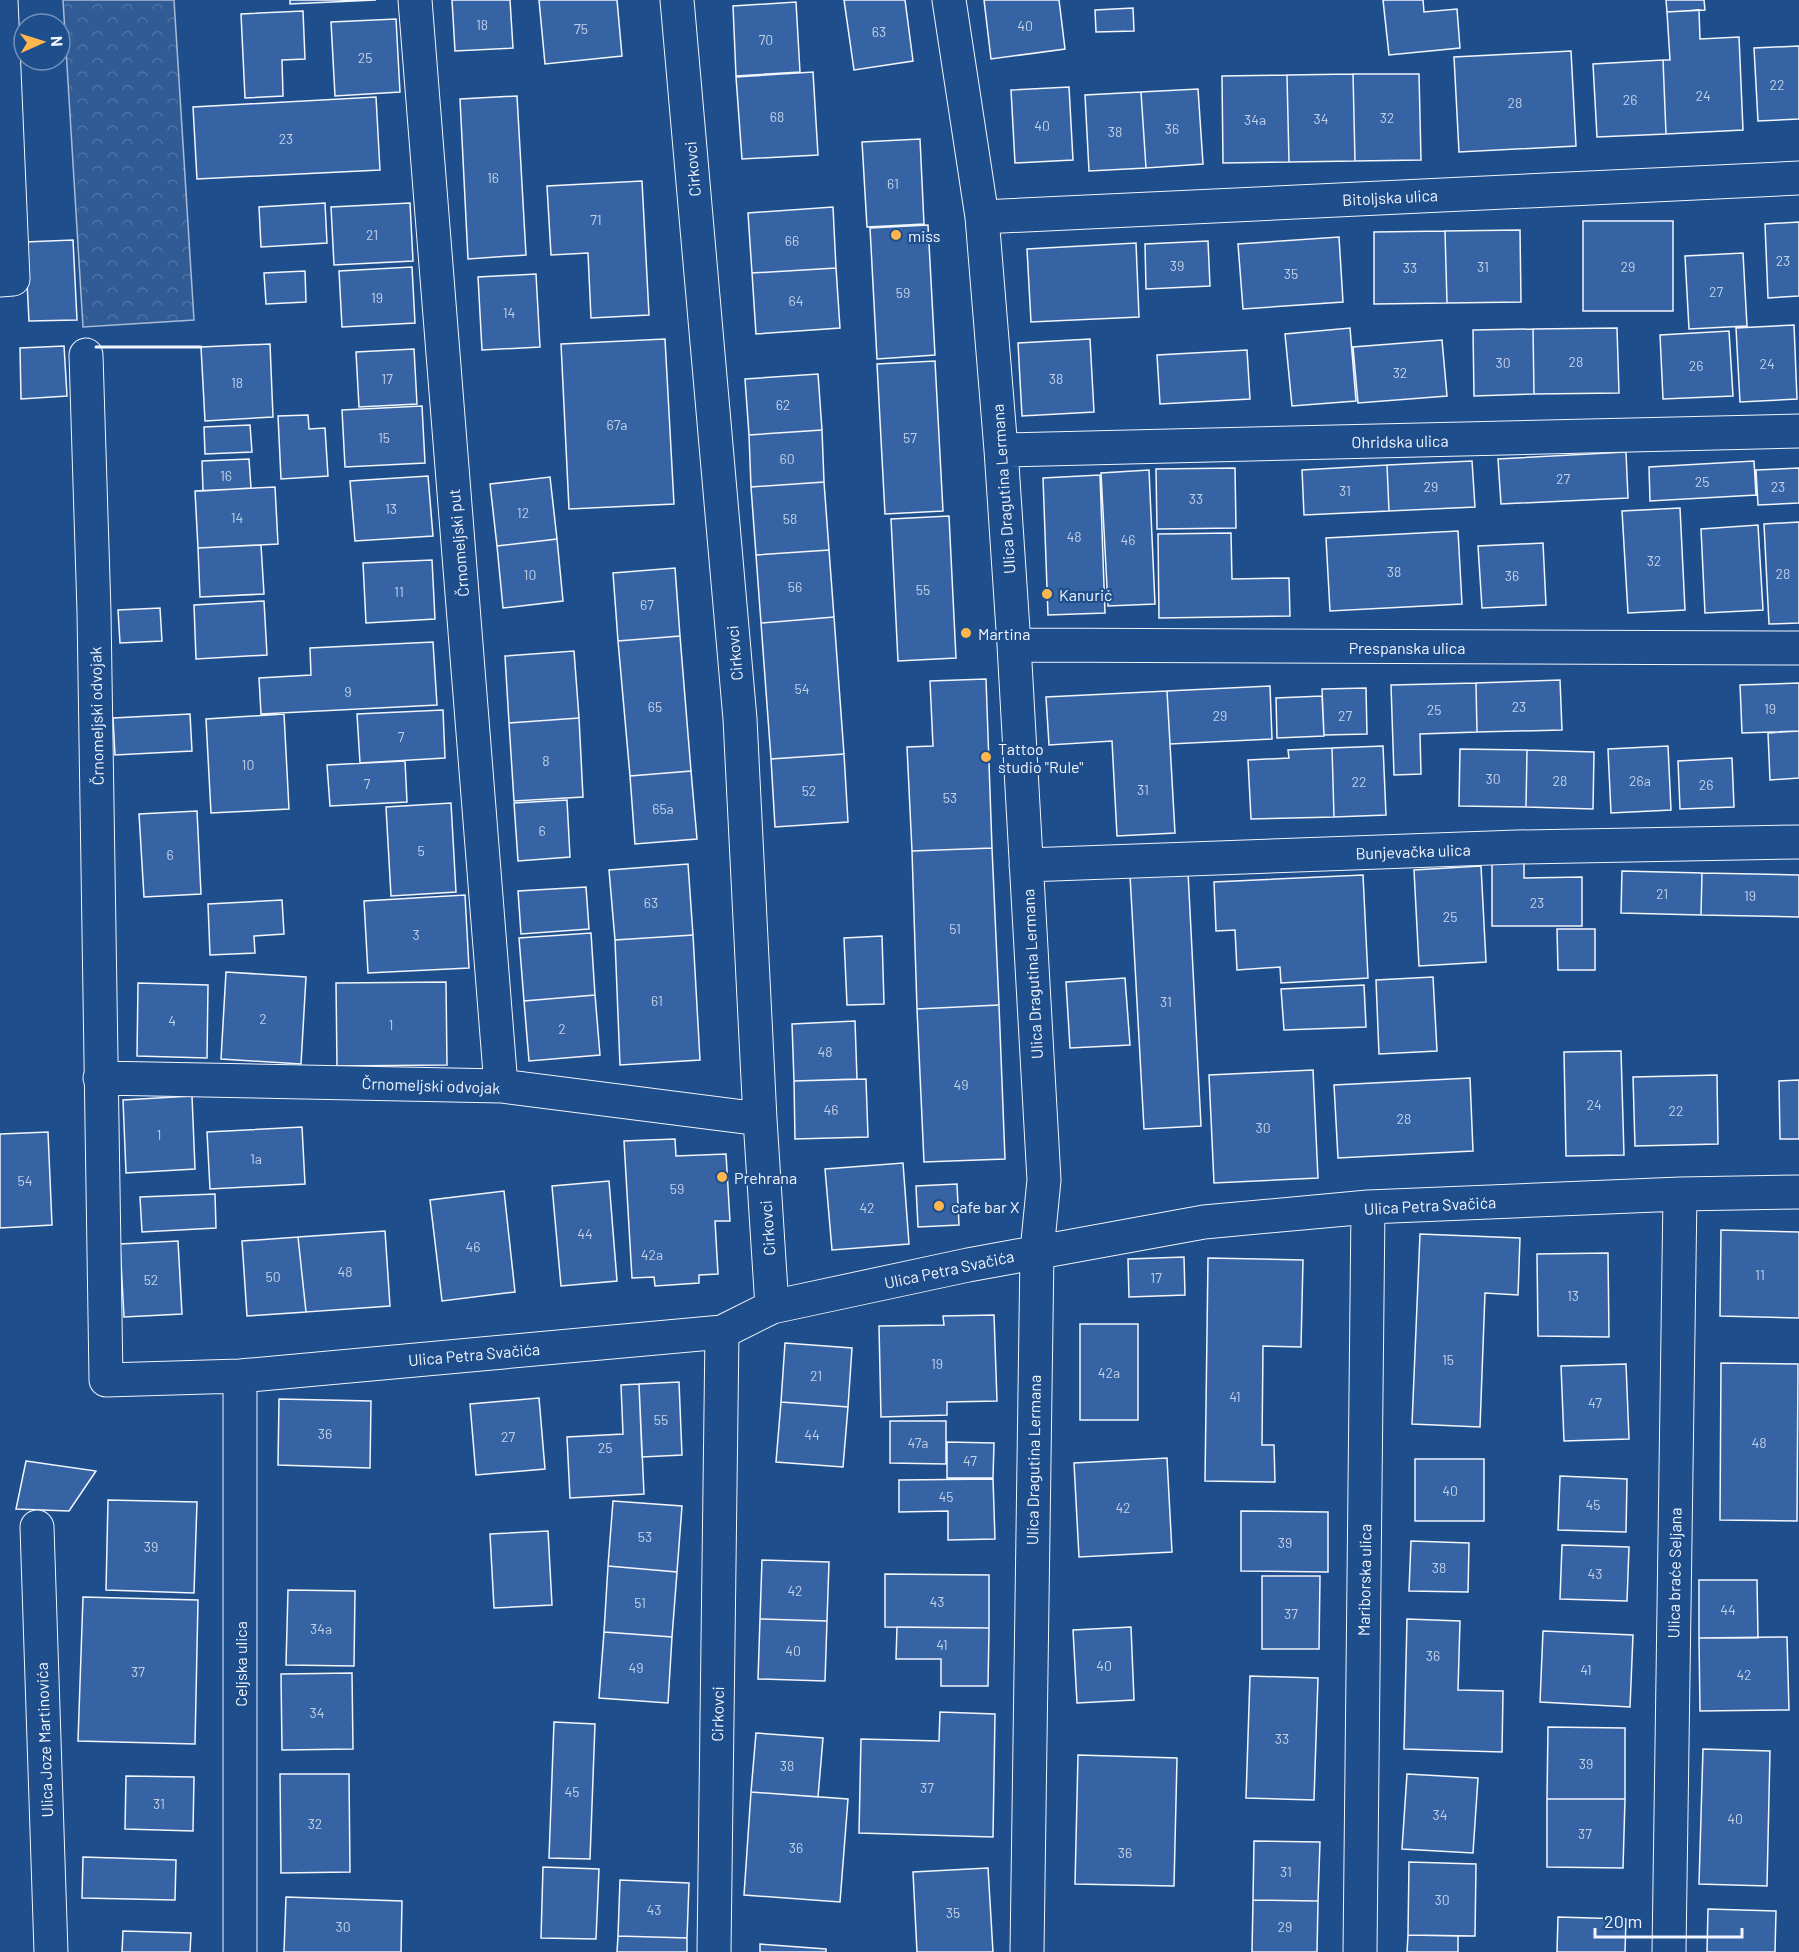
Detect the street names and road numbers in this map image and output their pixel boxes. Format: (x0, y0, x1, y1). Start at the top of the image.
street label: Cirkovci (680, 141, 704, 197)
street label: Bitoljska ulica (1342, 185, 1438, 209)
street label: Ulica Dragutina Lermana (988, 403, 1018, 575)
street label: Ohridska ulica (1351, 431, 1449, 451)
street label: Črnomeljski put (444, 488, 472, 598)
street label: Cirkovci (722, 625, 746, 681)
street label: Prespanska ulica (1349, 638, 1465, 657)
street label: Črnomeljski odvojak (85, 647, 107, 785)
street label: Bunjevačka ulica (1355, 839, 1471, 863)
street label: Ulica Dragutina Lermana (1018, 888, 1046, 1060)
street label: Črnomeljski odvojak (361, 1073, 501, 1097)
street label: Ulica Petra Svačića (1363, 1192, 1497, 1218)
street label: Cirkovci (756, 1200, 778, 1256)
street label: Ulica Petra Svačića (882, 1246, 1016, 1292)
street label: Ulica Petra Svačića (407, 1339, 541, 1369)
street label: Ulica Dragutina Lermana (1022, 1375, 1044, 1545)
street label: Ulica braće Seljana (1663, 1507, 1685, 1639)
street label: Mariborska ulica (1354, 1524, 1374, 1636)
street label: Celjska ulica (231, 1621, 250, 1707)
street label: Ulica Joze Martinovića (32, 1662, 56, 1818)
street label: Cirkovci (707, 1686, 727, 1742)

